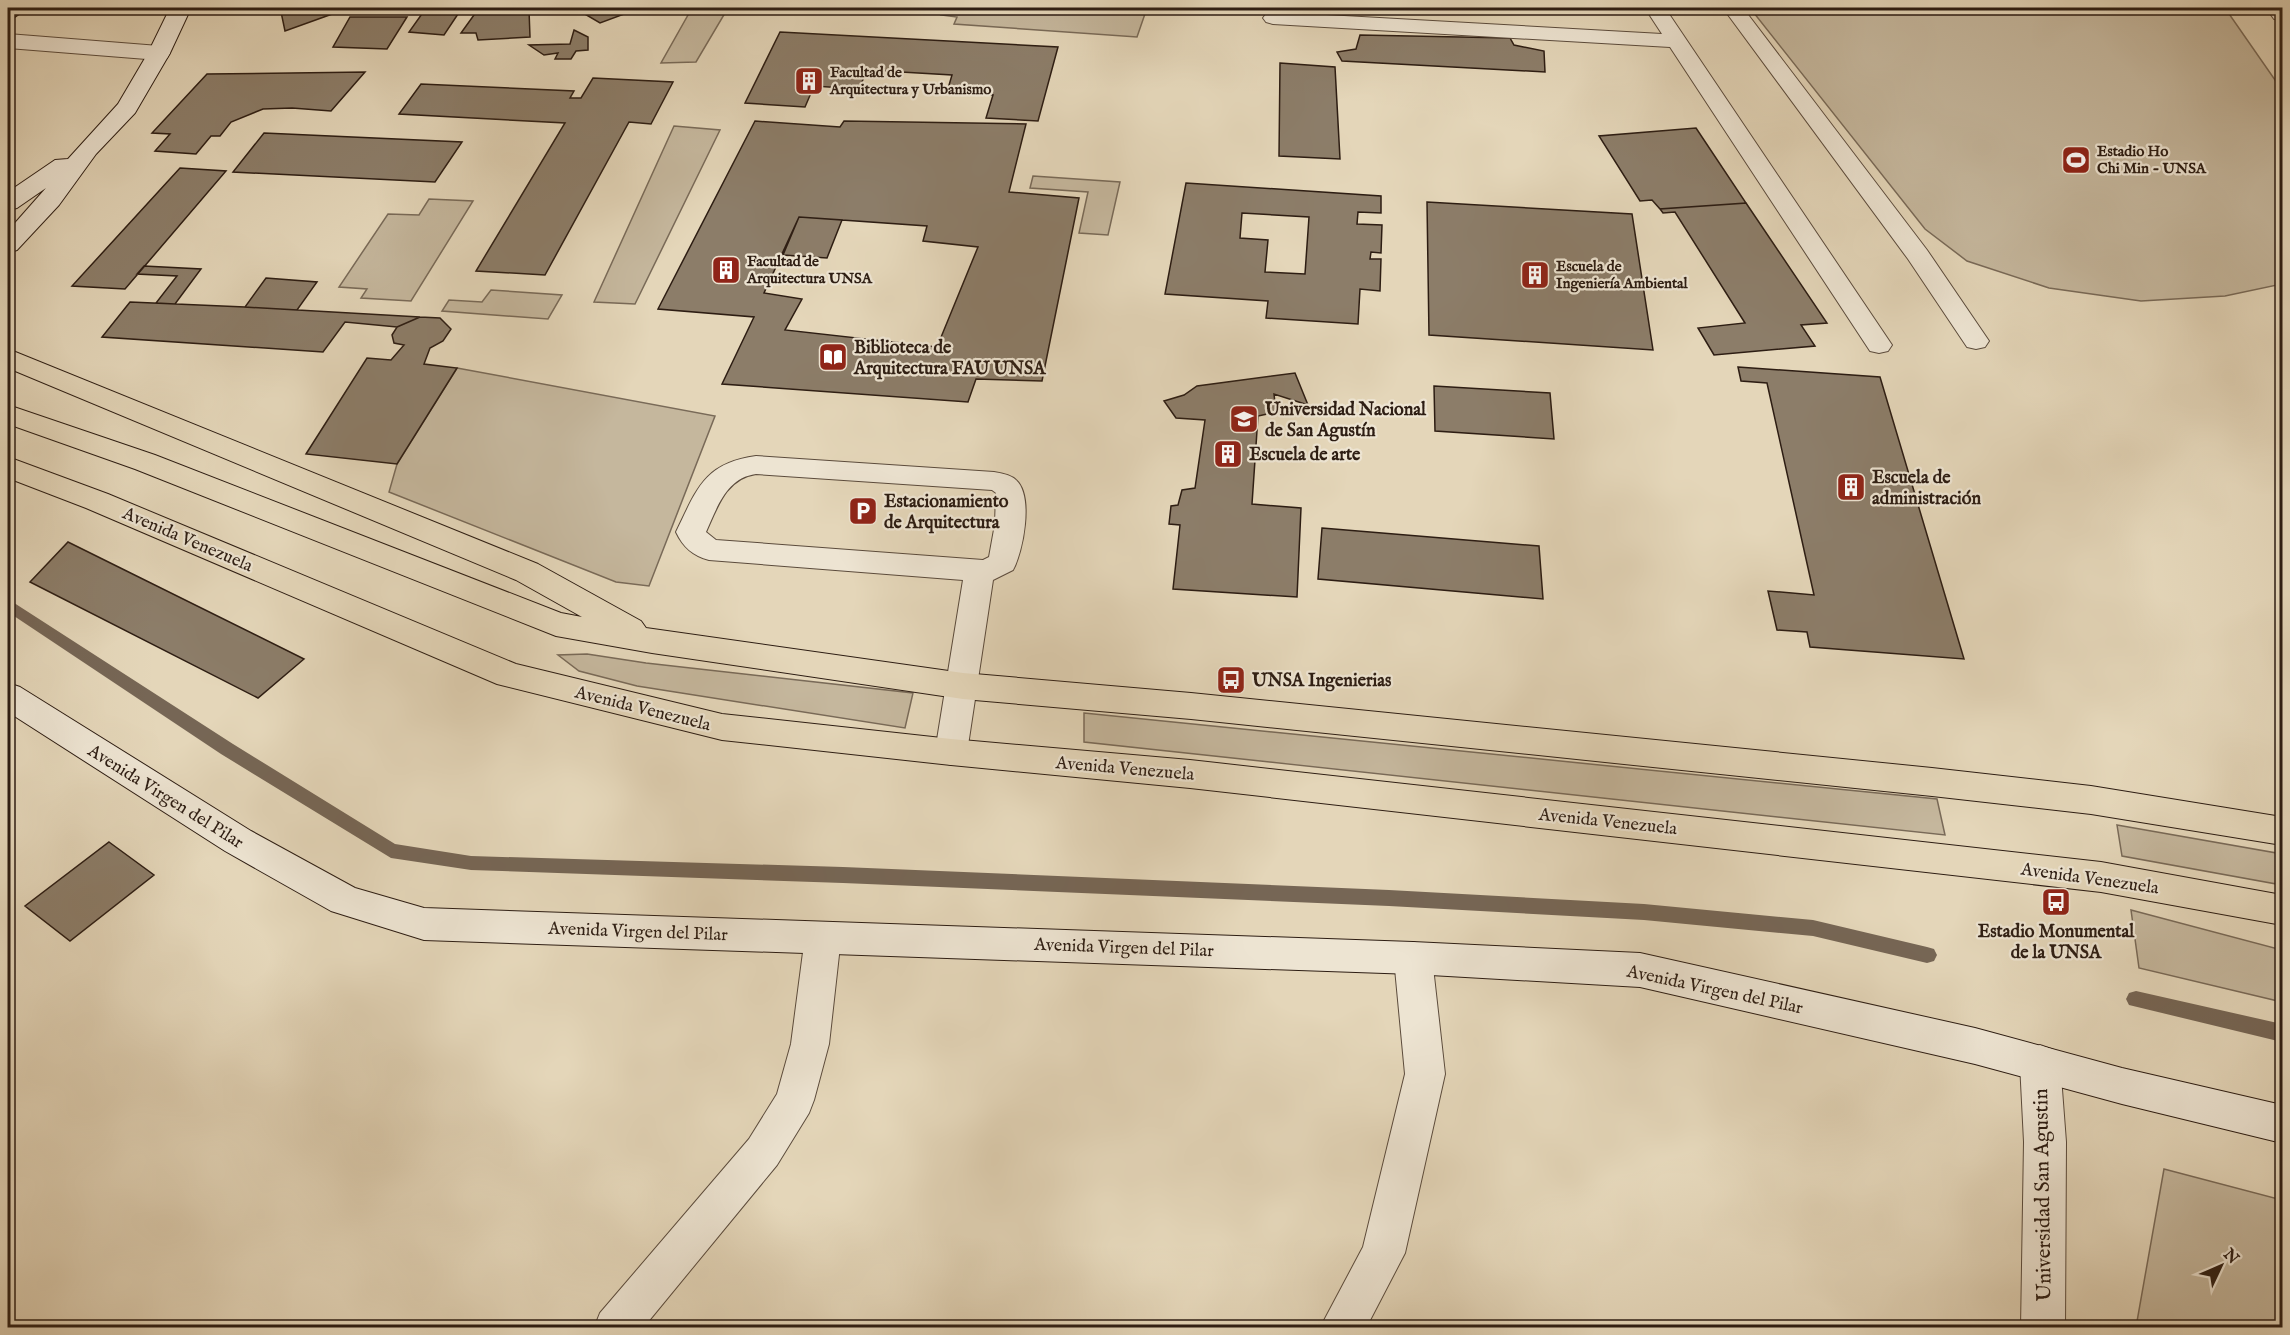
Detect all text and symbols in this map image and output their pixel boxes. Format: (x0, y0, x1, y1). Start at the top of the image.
place label: Facultad de Arquitectura y Urbanismo (829, 63, 991, 99)
building icon: Facultad de Arquitectura y Urbanismo (793, 65, 825, 97)
place label: Estadio Ho Chi Min - UNSA (2097, 142, 2207, 178)
sports icon: Estadio Ho Chi Min - UNSA (2060, 144, 2092, 176)
place label: Facultad de Arquitectura UNSA (746, 252, 873, 288)
building icon: Facultad de Arquitectura UNSA (710, 254, 742, 286)
place label: Escuela de Ingeniería Ambiental (1556, 257, 1689, 293)
building icon: Escuela de Ingeniería Ambiental (1519, 259, 1551, 291)
place label: Biblioteca de Arquitectura FAU UNSA (853, 337, 1046, 381)
library icon: Biblioteca de Arquitectura FAU UNSA (817, 341, 849, 373)
place label: Universidad Nacional de San Agustín (1264, 399, 1427, 443)
school or university icon: Universidad Nacional de San Agustín (1228, 403, 1260, 435)
building icon: Escuela de arte (1212, 438, 1244, 470)
place label: Escuela de arte (1249, 444, 1361, 467)
place label: Escuela de administración (1872, 467, 1981, 511)
building icon: Escuela de administración (1835, 471, 1867, 503)
place label: Estacionamiento de Arquitectura (884, 491, 1009, 535)
parking icon: Estacionamiento de Arquitectura (847, 495, 879, 527)
street label: Avenida Venezuela (118, 502, 256, 578)
bus stop icon: UNSA Ingenierias (1215, 664, 1247, 696)
place label: UNSA Ingenierias (1251, 670, 1392, 693)
street label: Avenida Venezuela (571, 681, 713, 738)
street label: Avenida Virgen del Pilar (82, 739, 248, 855)
street label: Avenida Venezuela (1054, 752, 1195, 787)
street label: Avenida Venezuela (1536, 804, 1678, 841)
street label: Avenida Venezuela (2018, 858, 2161, 901)
bus stop icon: Estadio Monumental de la UNSA (2040, 886, 2072, 918)
street label: Avenida Virgen del Pilar (547, 918, 728, 947)
place label: Estadio Monumental de la UNSA (1978, 921, 2135, 965)
street label: Avenida Virgen del Pilar (1033, 934, 1214, 963)
street label: Avenida Virgen del Pilar (1623, 960, 1805, 1020)
street label: Universidad San Agustin (2028, 1088, 2059, 1302)
north arrow (2191, 1236, 2251, 1296)
text: N (2218, 1244, 2242, 1269)

